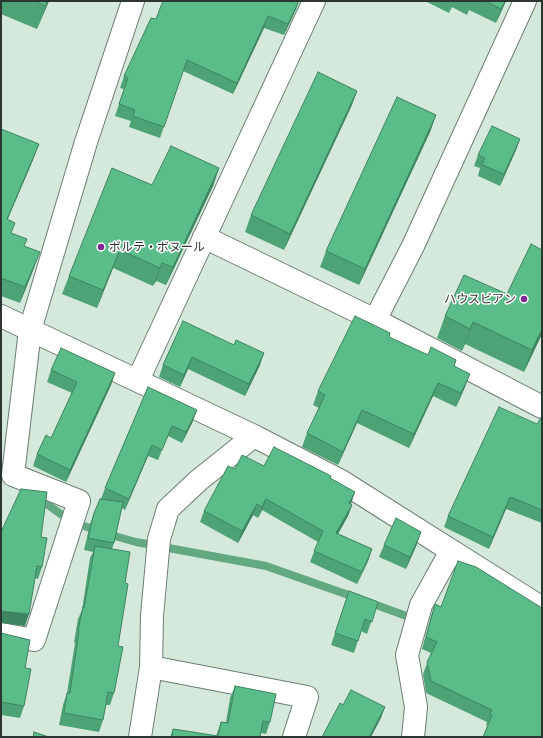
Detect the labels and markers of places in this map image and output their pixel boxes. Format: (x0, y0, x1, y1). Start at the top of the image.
place label: ポルテ・ボヌール (109, 240, 205, 254)
marker: ポルテ・ボヌール (96, 242, 106, 252)
place label: ハウスビアン (444, 292, 516, 306)
marker: ハウスビアン (519, 294, 529, 304)

